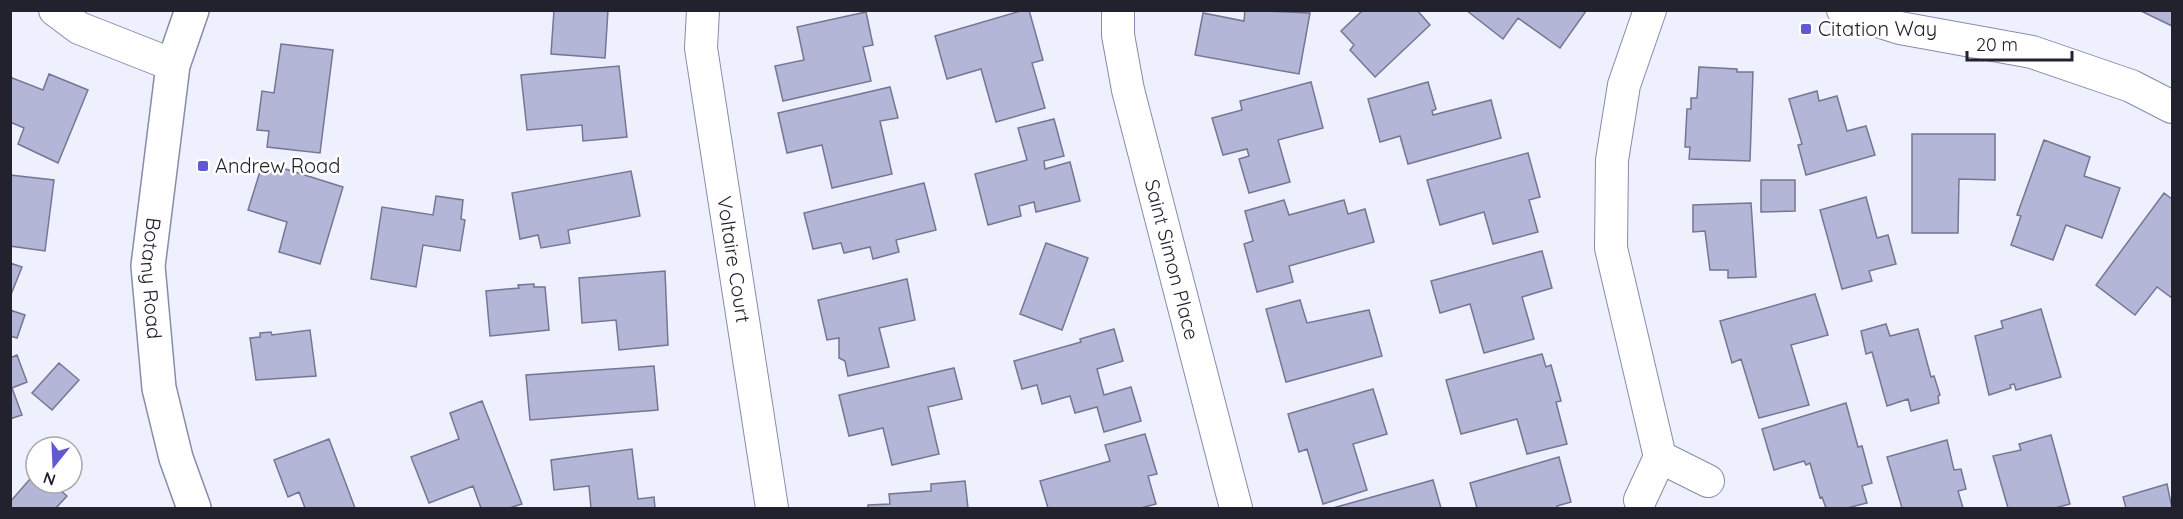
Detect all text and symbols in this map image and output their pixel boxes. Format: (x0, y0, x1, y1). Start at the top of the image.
place label: Citation Way (1818, 16, 1937, 41)
marker: Citation Way (1799, 22, 1813, 36)
scale bar (1967, 24, 2072, 62)
text: 20 m (1976, 33, 2018, 56)
place label: Andrew Road (215, 153, 340, 178)
marker: Andrew Road (196, 159, 210, 173)
street label: Saint Simon Place (1140, 177, 1205, 342)
street label: Voltaire Court (712, 194, 756, 325)
street label: Botany Road (136, 216, 168, 340)
north arrow (24, 435, 84, 495)
text: N (41, 468, 58, 491)

